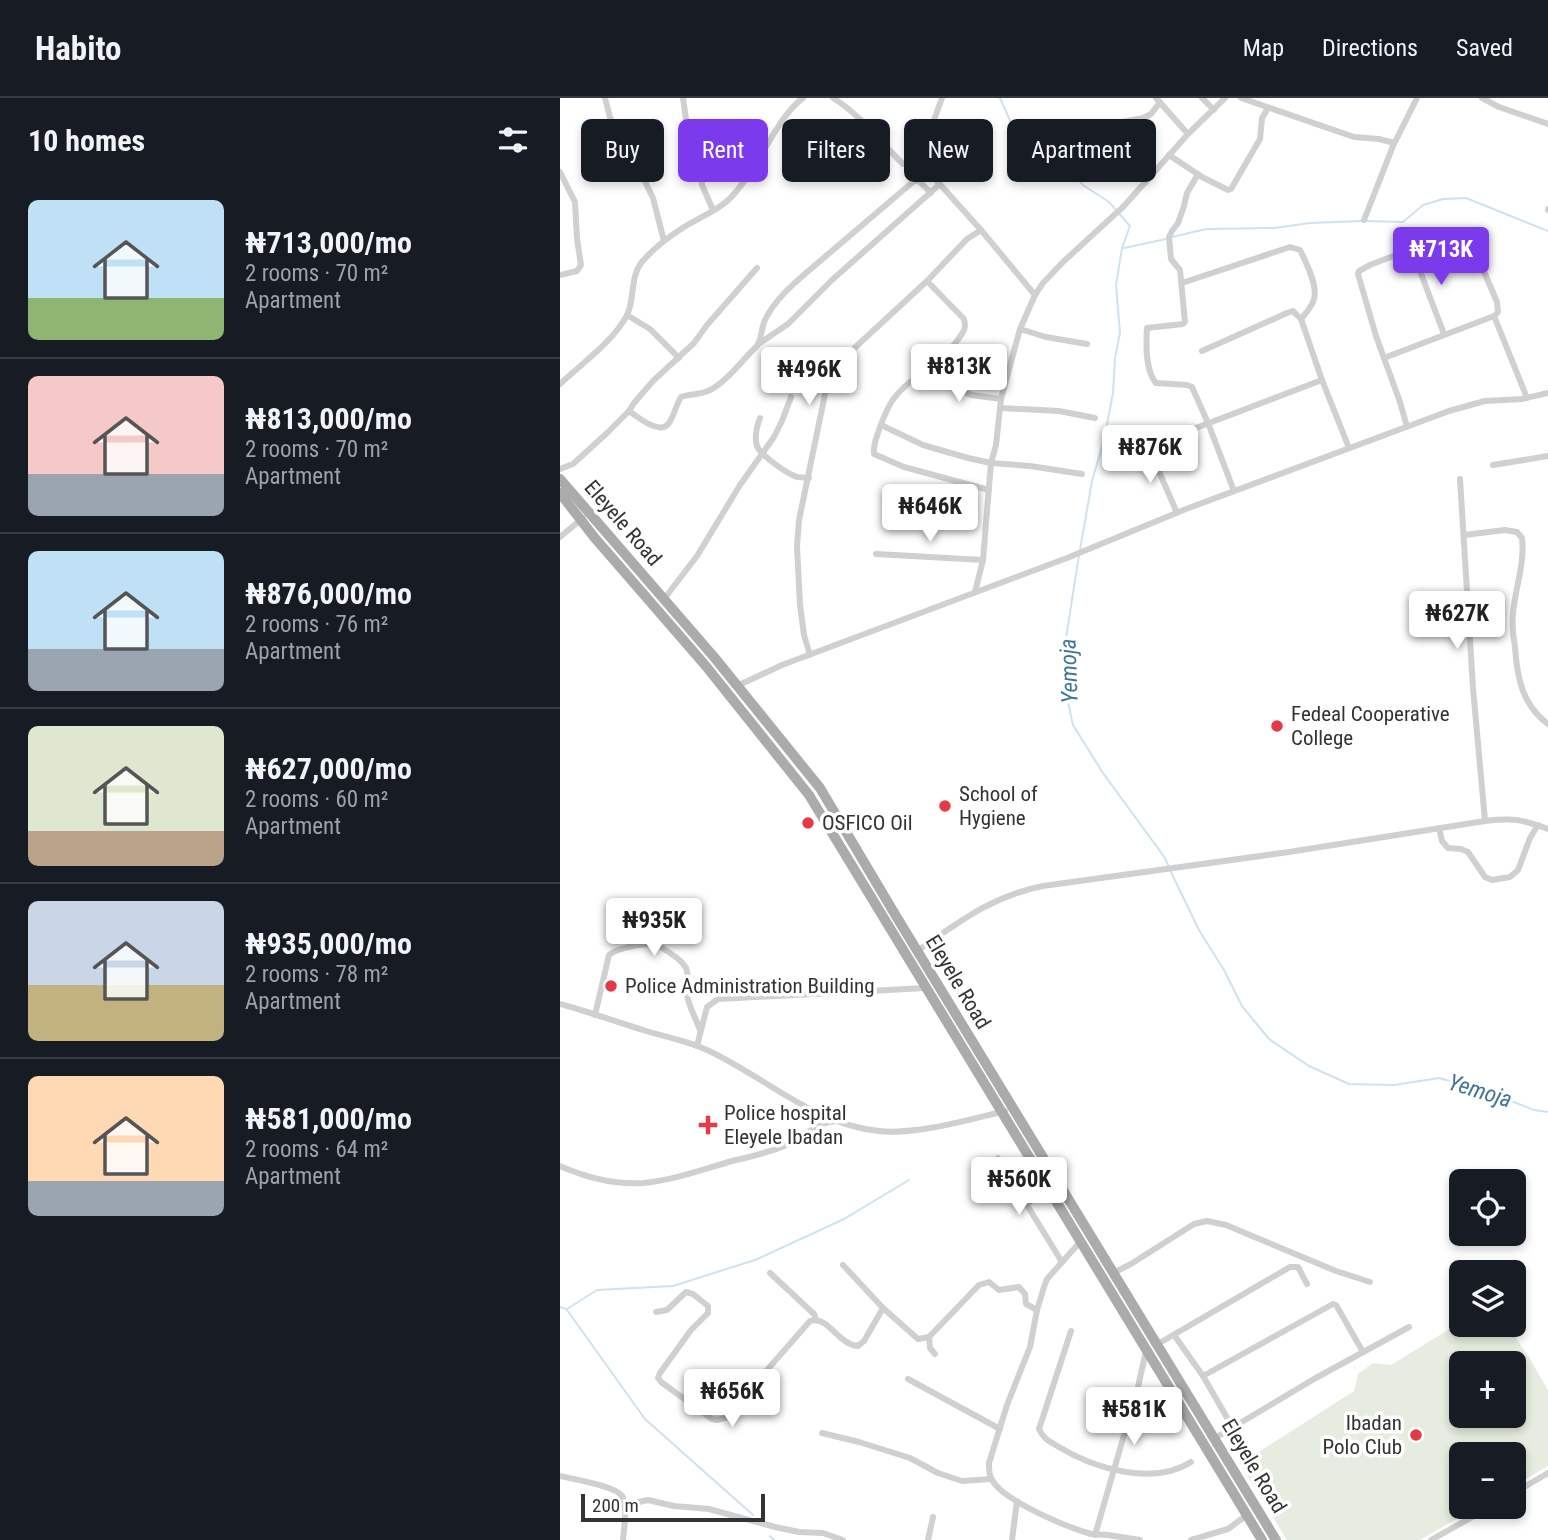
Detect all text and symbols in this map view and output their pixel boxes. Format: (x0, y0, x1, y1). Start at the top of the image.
text: Habito (35, 29, 122, 68)
text: Map (1243, 34, 1284, 62)
text: Directions (1322, 34, 1418, 62)
text: Saved (1456, 34, 1513, 62)
chip: Buy (581, 119, 664, 182)
chip: Rent (678, 119, 768, 182)
chip: Filters (782, 119, 890, 182)
chip: New (904, 119, 993, 182)
chip: Apartment (1007, 119, 1156, 182)
icon: filters (494, 121, 532, 159)
text: 10 homes (28, 123, 145, 158)
text: ₦713,000/mo (245, 225, 412, 260)
icon: home (84, 228, 168, 312)
pin: ₦713K (1392, 228, 1490, 287)
text: ₦713K (1409, 236, 1473, 263)
text: 2 rooms · 70 m² (245, 260, 388, 287)
text: Apartment (245, 287, 341, 314)
pin: ₦813K (910, 344, 1008, 404)
pin: ₦496K (760, 348, 858, 407)
text: ₦813K (927, 353, 991, 380)
text: ₦496K (777, 356, 841, 383)
text: ₦813,000/mo (245, 401, 412, 436)
icon: home (84, 404, 168, 488)
pin: ₦876K (1101, 426, 1199, 485)
text: ₦876K (1118, 434, 1182, 461)
text: 2 rooms · 70 m² (245, 436, 388, 463)
text: Apartment (245, 463, 341, 490)
street label: Eleyele Road (579, 475, 667, 571)
pin: ₦646K (881, 484, 979, 544)
text: ₦646K (898, 493, 962, 520)
text: ₦876,000/mo (245, 576, 412, 611)
icon: home (84, 579, 168, 663)
pin: ₦627K (1408, 592, 1506, 651)
text: ₦627K (1425, 600, 1489, 627)
text: 2 rooms · 76 m² (245, 611, 388, 638)
text: Apartment (245, 638, 341, 665)
water label: Yemoja (1054, 638, 1084, 704)
place label: Fedeal Cooperative College (1291, 702, 1450, 750)
marker: Fedeal Cooperative College (1269, 718, 1285, 734)
text: ₦627,000/mo (245, 751, 412, 786)
icon: home (84, 754, 168, 838)
place label: School of Hygiene (959, 782, 1038, 830)
text: 2 rooms · 60 m² (245, 786, 388, 813)
marker: School of Hygiene (937, 798, 953, 814)
place label: OSFICO Oil (822, 811, 912, 835)
text: Apartment (245, 813, 341, 840)
marker: OSFICO Oil (800, 815, 816, 831)
pin: ₦935K (605, 898, 703, 958)
text: ₦935K (622, 907, 686, 934)
text: ₦935,000/mo (245, 926, 412, 961)
icon: home (84, 929, 168, 1013)
street label: Eleyele Road (921, 931, 995, 1033)
text: 2 rooms · 78 m² (245, 961, 388, 988)
place label: Police Administration Building (625, 974, 875, 998)
marker: Police Administration Building (603, 978, 619, 994)
text: Apartment (245, 988, 341, 1015)
water label: Yemoja (1445, 1069, 1515, 1113)
text: ₦581,000/mo (245, 1101, 412, 1136)
place label: Police hospital Eleyele Ibadan (724, 1101, 847, 1149)
icon: home (84, 1104, 168, 1188)
marker: Police hospital Eleyele Ibadan (698, 1115, 718, 1135)
text: 2 rooms · 64 m² (245, 1136, 388, 1163)
pin: ₦560K (970, 1158, 1068, 1217)
text: Apartment (245, 1163, 341, 1190)
text: ₦560K (987, 1166, 1051, 1193)
map controls (1449, 1169, 1526, 1519)
button: locate (1449, 1169, 1526, 1246)
button: layers (1449, 1260, 1526, 1337)
button: + (1449, 1351, 1526, 1428)
pin: ₦656K (683, 1370, 781, 1429)
text: ₦656K (700, 1378, 764, 1405)
pin: ₦581K (1085, 1388, 1183, 1447)
text: ₦581K (1102, 1396, 1166, 1423)
place label: Ibadan Polo Club (1323, 1411, 1402, 1459)
street label: Eleyele Road (1217, 1415, 1291, 1517)
marker: Ibadan Polo Club (1408, 1427, 1424, 1443)
button: − (1449, 1442, 1526, 1519)
scale bar (581, 1491, 765, 1523)
text: 200 m (592, 1494, 639, 1517)

